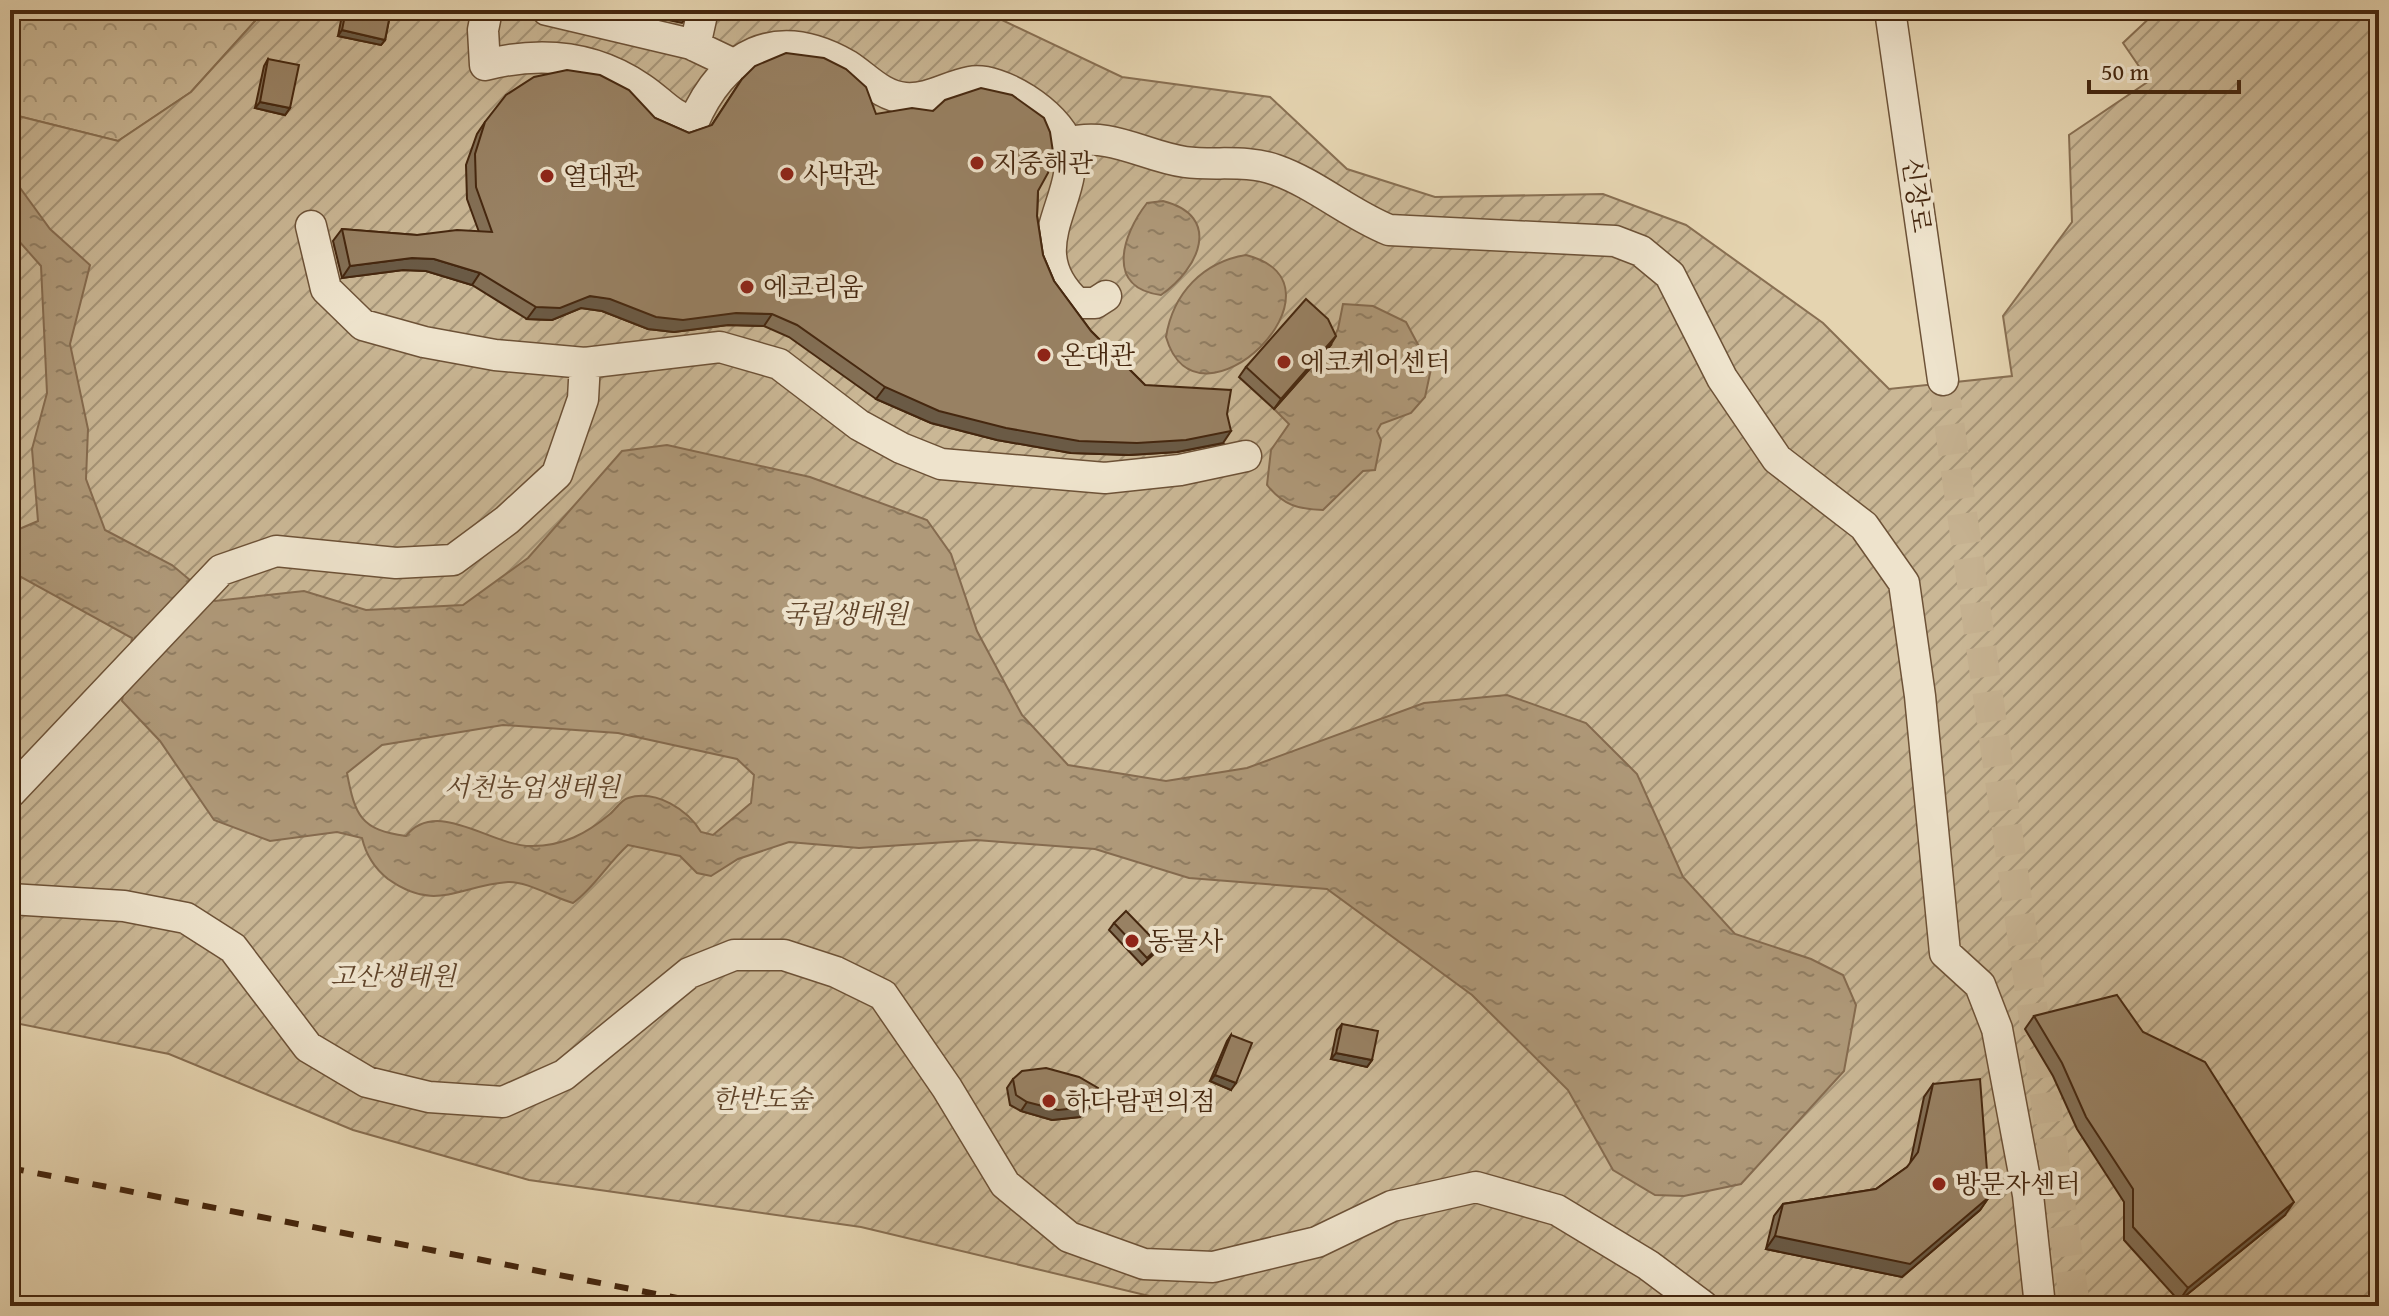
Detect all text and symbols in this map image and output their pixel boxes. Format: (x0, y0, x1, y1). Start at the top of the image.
scale bar (2089, 44, 2239, 94)
text: 50 m (2101, 54, 2149, 89)
place label: 지중해관 (993, 143, 1093, 182)
place label: 사막관 (803, 154, 878, 193)
marker: 지중해관 (968, 154, 986, 172)
street label: 신장로 (1893, 155, 1942, 235)
place label: 열대관 (563, 156, 638, 195)
marker: 사막관 (778, 165, 796, 183)
marker: 열대관 (538, 167, 556, 185)
place label: 에코리움 (763, 267, 863, 306)
marker: 에코리움 (738, 278, 756, 296)
place label: 온대관 (1060, 335, 1135, 374)
place label: 에코케어센터 (1300, 342, 1451, 381)
marker: 온대관 (1035, 346, 1053, 364)
marker: 에코케어센터 (1275, 353, 1293, 371)
park label: 국립생태원 (782, 594, 910, 633)
park label: 서천농업생태원 (444, 767, 622, 806)
place label: 동물사 (1148, 921, 1223, 960)
marker: 동물사 (1123, 932, 1141, 950)
park label: 고산생태원 (330, 956, 458, 995)
park label: 한반도숲 (712, 1079, 815, 1118)
place label: 하다람편의점 (1065, 1081, 1216, 1120)
marker: 하다람편의점 (1040, 1092, 1058, 1110)
place label: 방문자센터 (1955, 1164, 2081, 1203)
marker: 방문자센터 (1930, 1175, 1948, 1193)

